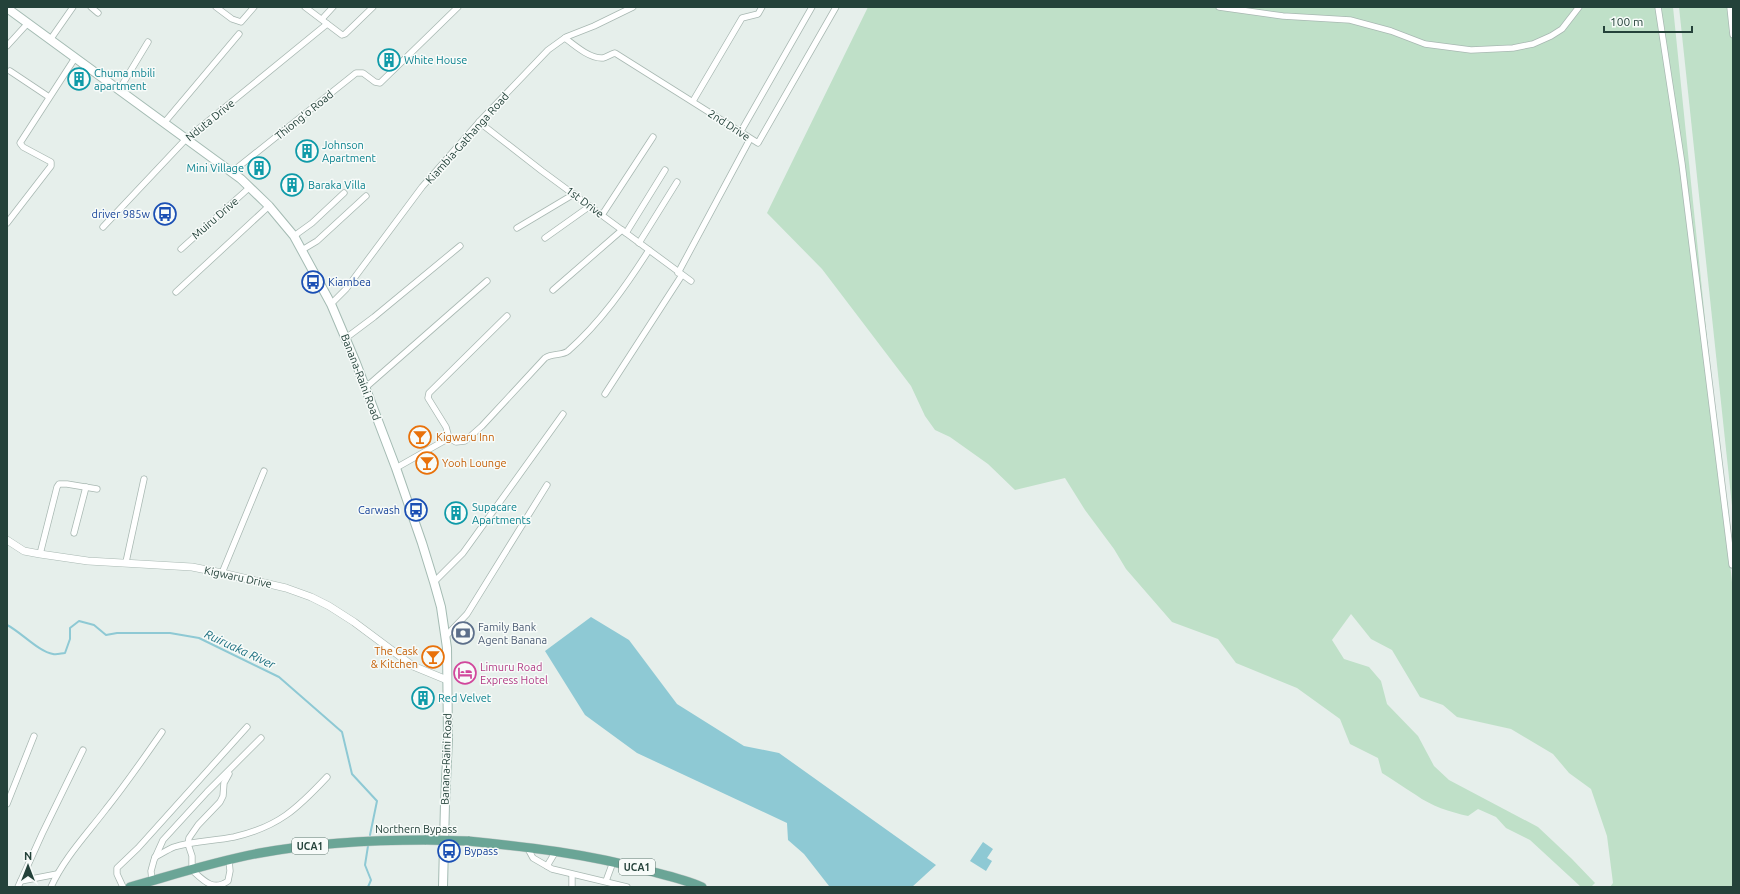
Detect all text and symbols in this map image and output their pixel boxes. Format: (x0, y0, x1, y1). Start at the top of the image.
scale bar (1604, 8, 1692, 34)
text: 100 m (1610, 15, 1643, 28)
building icon: White House (376, 47, 402, 73)
place label: White House (404, 54, 467, 66)
building icon: Chuma mbili apartment (66, 66, 92, 92)
place label: Chuma mbili apartment (94, 67, 155, 92)
street label: Thiong'o Road (273, 88, 335, 142)
street label: Kiambia-Gathanga Road (423, 90, 511, 186)
street label: Nduta Drive (183, 97, 237, 143)
street label: 2nd Drive (706, 107, 752, 143)
building icon: Johnson Apartment (294, 138, 320, 164)
place label: Johnson Apartment (322, 139, 377, 164)
building icon: Mini Village (246, 155, 272, 181)
place label: Mini Village (186, 162, 244, 174)
building icon: Baraka Villa (279, 172, 305, 198)
place label: Baraka Villa (308, 179, 366, 191)
street label: 1st Drive (564, 184, 606, 220)
street label: Muiru Drive (189, 195, 241, 241)
bus stop icon: driver 985w (152, 201, 178, 227)
place label: driver 985w (91, 208, 150, 220)
bus stop icon: Kiambea (300, 269, 326, 295)
place label: Kiambea (328, 276, 371, 288)
street label: Banana-Raini Road (339, 332, 383, 422)
bar icon: Kigwaru Inn (407, 424, 433, 450)
place label: Kigwaru Inn (436, 431, 494, 443)
bar icon: Yooh Lounge (414, 450, 440, 476)
place label: Yooh Lounge (442, 457, 507, 469)
bus stop icon: Carwash (403, 497, 429, 523)
building icon: Supacare Apartments (443, 500, 469, 526)
place label: Supacare Apartments (472, 501, 531, 526)
place label: Carwash (358, 504, 400, 516)
street label: Kigwaru Drive (203, 564, 273, 590)
bank icon: Family Bank Agent Banana (450, 620, 476, 646)
place label: Family Bank Agent Banana (478, 621, 547, 646)
water label: Ruiruaka River (203, 627, 278, 671)
bar icon: The Cask & Kitchen (420, 644, 446, 670)
place label: The Cask & Kitchen (371, 645, 418, 670)
hotel icon: Limuru Road Express Hotel (452, 660, 478, 686)
place label: Limuru Road Express Hotel (480, 661, 548, 686)
building icon: Red Velvet (410, 685, 436, 711)
place label: Red Velvet (438, 692, 492, 704)
street label: Banana-Raini Road (438, 713, 454, 805)
street label: Northern Bypass (375, 823, 457, 835)
road number: UCA1 (292, 838, 328, 854)
bus stop icon: Bypass (436, 838, 462, 864)
place label: Bypass (464, 845, 498, 857)
north arrow (8, 846, 48, 886)
text: N (24, 850, 32, 862)
road number: UCA1 (619, 859, 655, 875)

